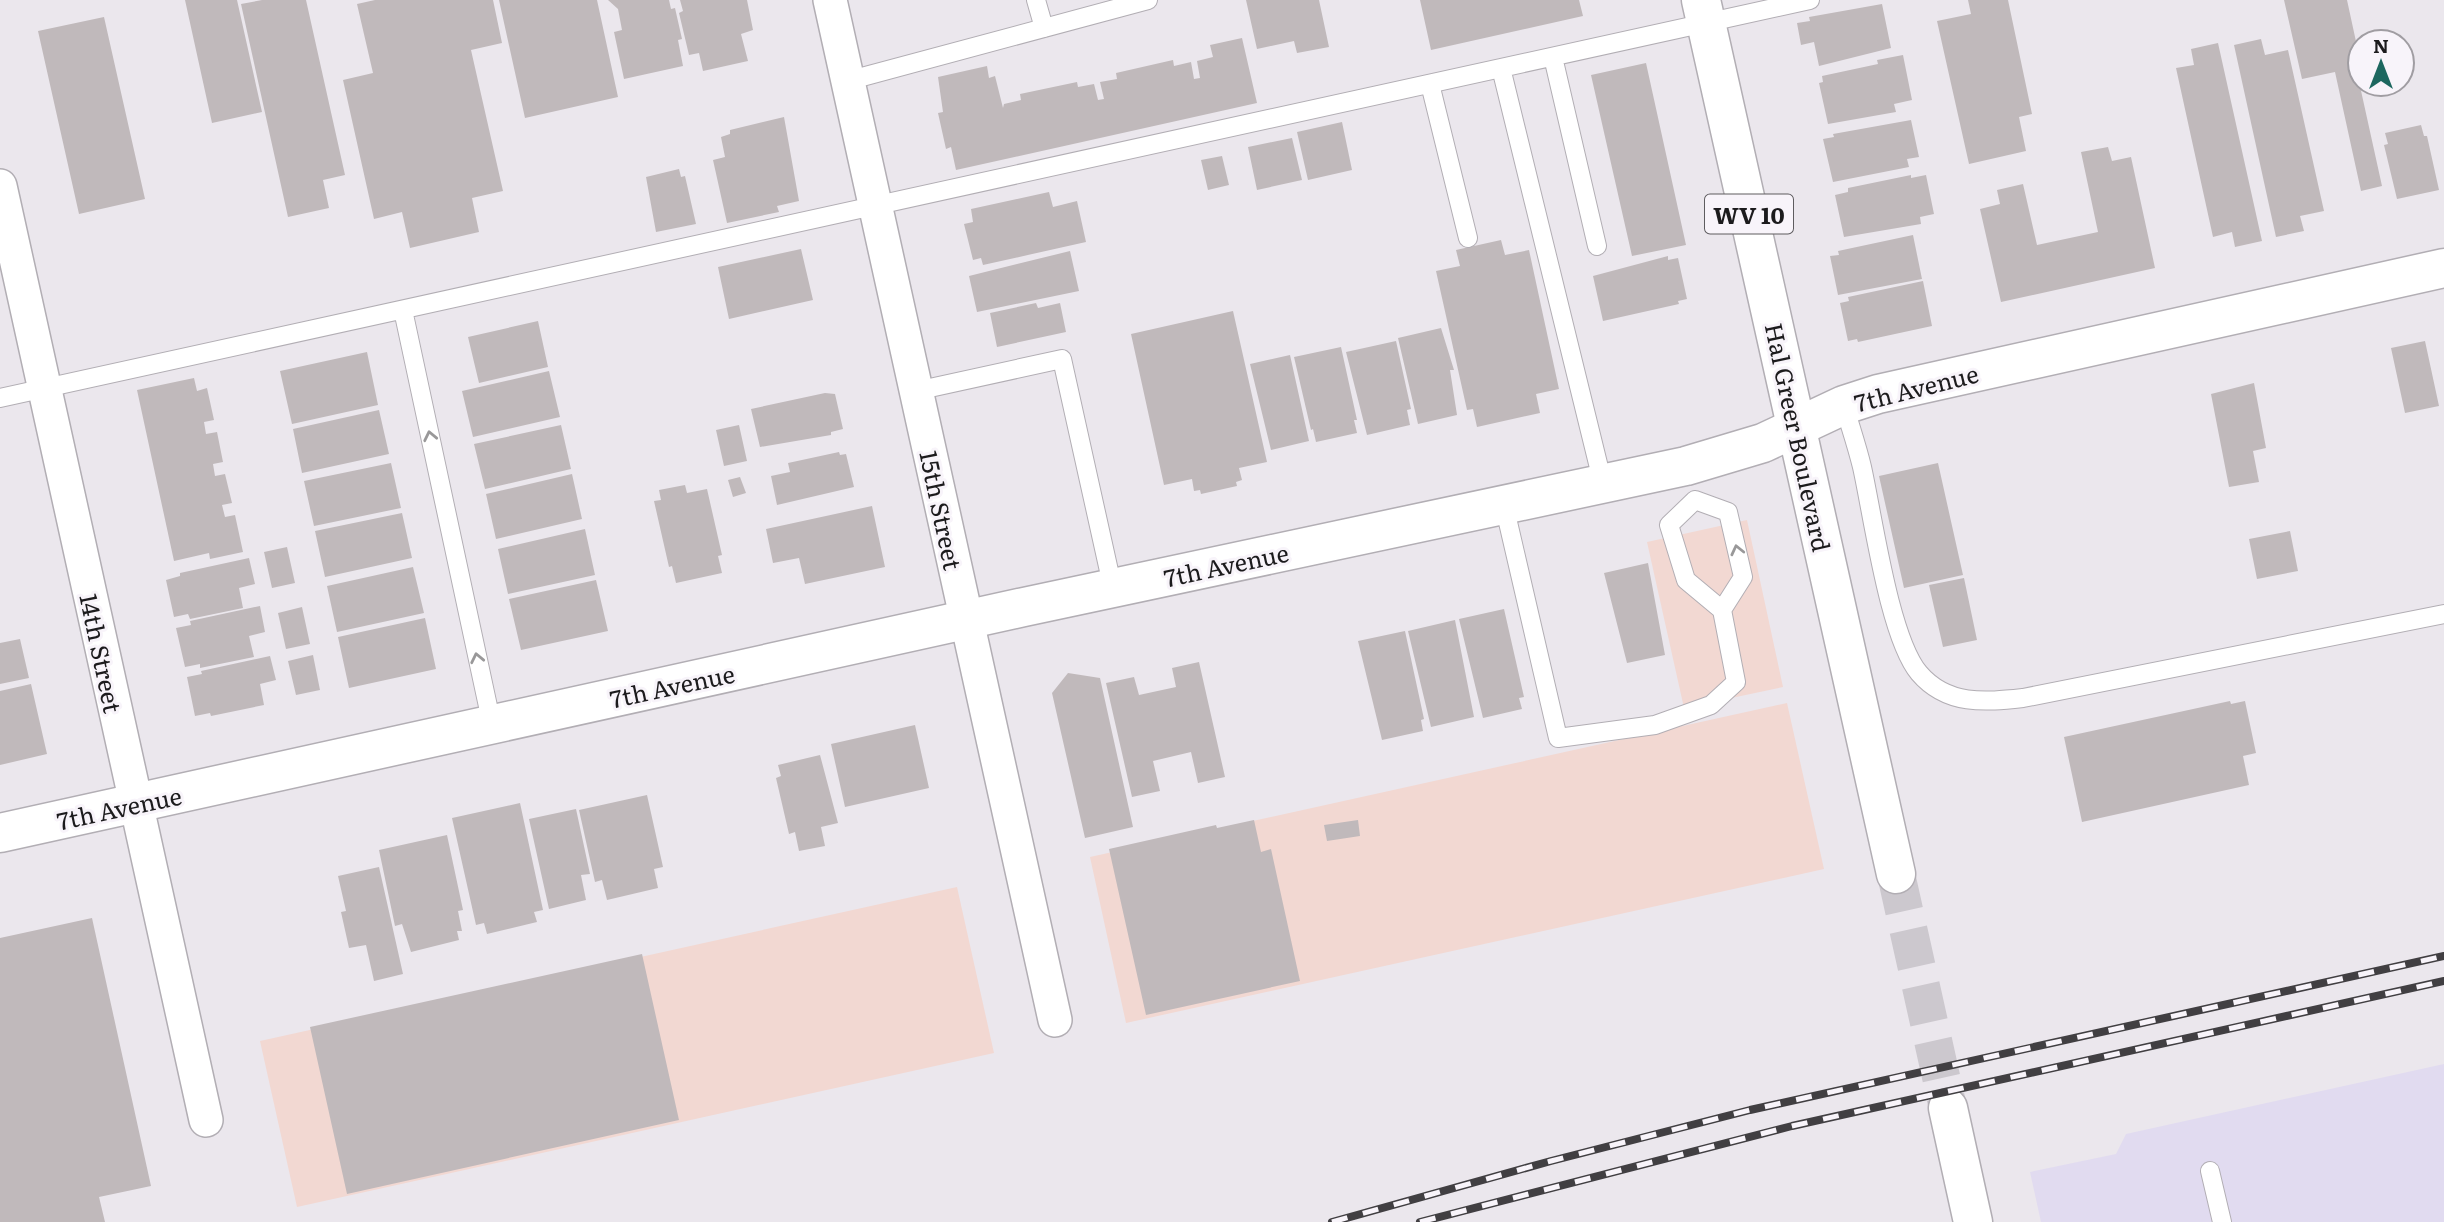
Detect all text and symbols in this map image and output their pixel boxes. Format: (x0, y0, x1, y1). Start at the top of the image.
north arrow (2346, 28, 2416, 98)
text: N (2373, 31, 2389, 59)
road number: WV 10 (1705, 195, 1793, 234)
street label: Hal Greer Boulevard (1758, 319, 1840, 555)
street label: 7th Avenue (1850, 355, 1982, 419)
one-way arrow (423, 430, 438, 442)
street label: 15th Street (912, 447, 972, 573)
street label: 7th Avenue (1160, 534, 1292, 594)
one-way arrow (1731, 544, 1745, 556)
street label: 14th Street (72, 590, 132, 716)
one-way arrow (471, 652, 486, 664)
street label: 7th Avenue (606, 655, 738, 715)
street label: 7th Avenue (53, 777, 185, 837)

